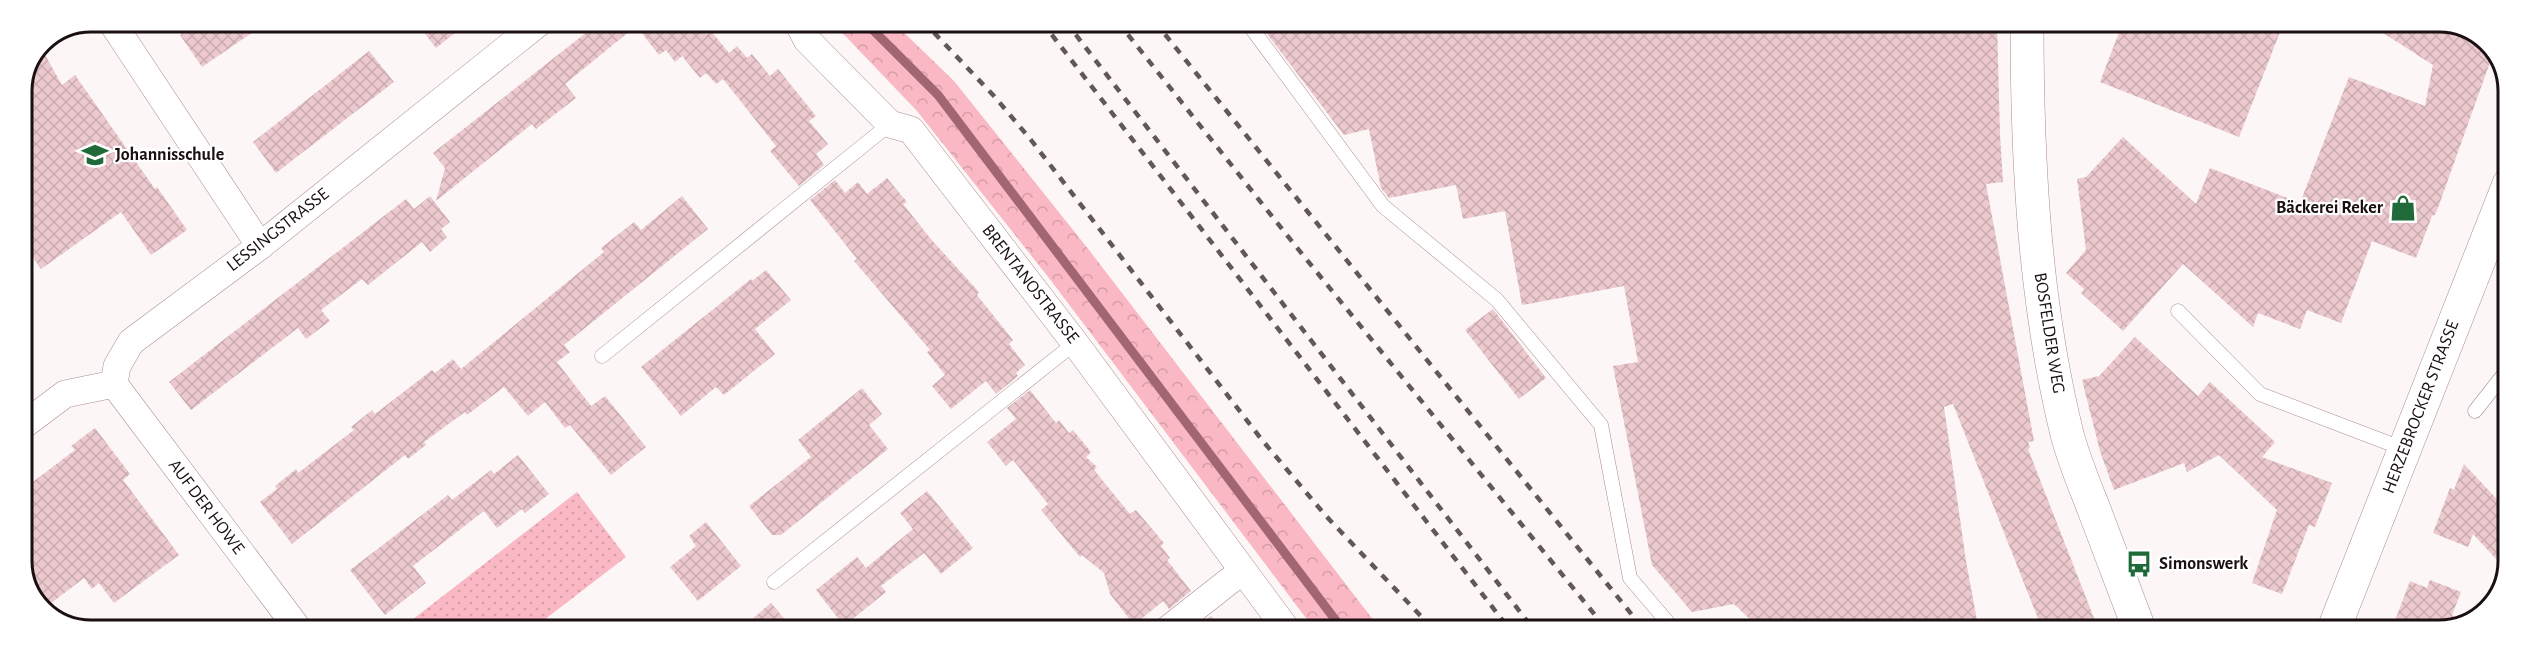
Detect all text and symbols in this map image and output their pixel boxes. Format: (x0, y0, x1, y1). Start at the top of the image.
school or university icon: Johannisschule (80, 140, 110, 170)
place label: Johannisschule (115, 146, 224, 164)
street label: LESSINGSTRASSE (224, 185, 333, 275)
shop icon: Bäckerei Reker (2388, 193, 2418, 223)
place label: Bäckerei Reker (2276, 199, 2384, 217)
street label: BRENTANOSTRASSE (978, 221, 1082, 347)
street label: BOSFELDER WEG (2031, 271, 2067, 395)
street label: HERZEBROCKER STRASSE (2380, 318, 2462, 496)
street label: AUF DER HOWE (165, 456, 247, 558)
bus stop icon: Simonswerk (2124, 549, 2154, 579)
place label: Simonswerk (2159, 555, 2248, 573)

